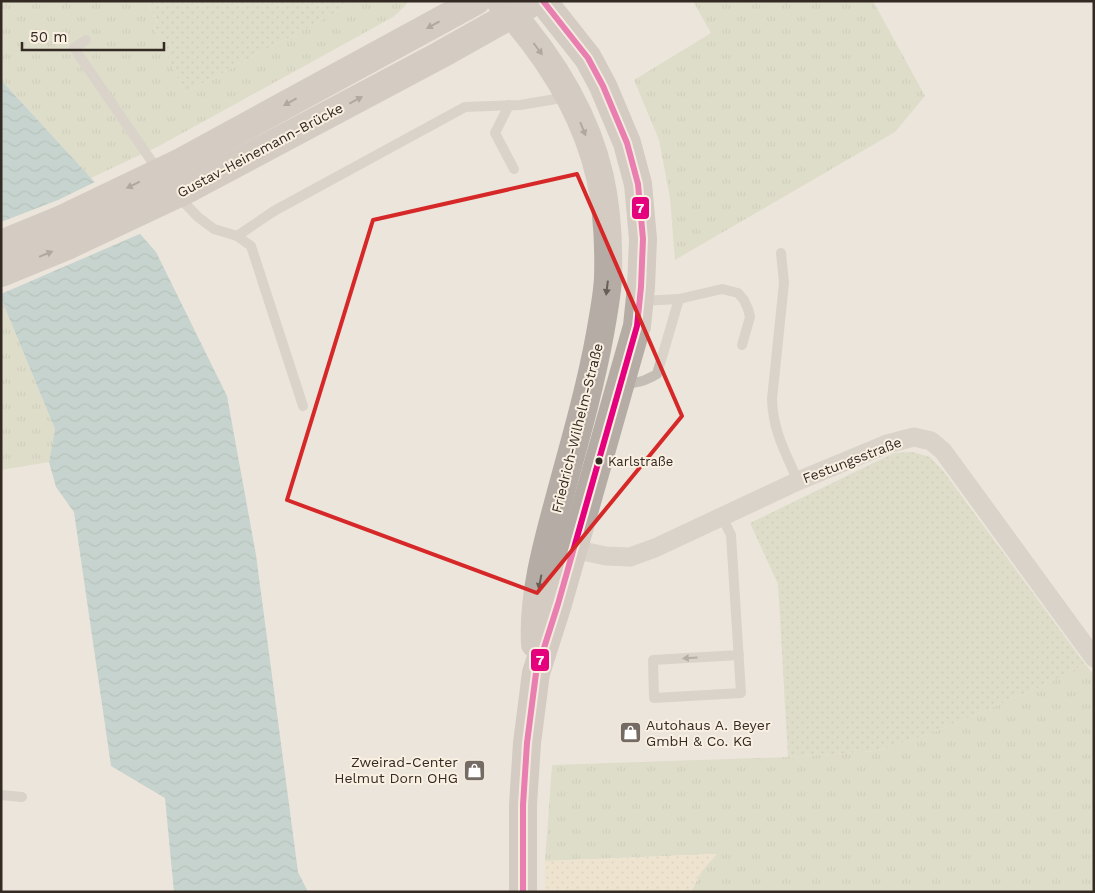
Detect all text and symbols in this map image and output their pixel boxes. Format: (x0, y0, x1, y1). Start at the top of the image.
scale bar (22, 20, 165, 52)
one-way arrow (426, 20, 440, 29)
text: 50 m (30, 28, 67, 46)
one-way arrow (533, 42, 543, 56)
one-way arrow (349, 96, 364, 104)
one-way arrow (283, 98, 298, 106)
street label: Gustav-Heinemann-Brücke (174, 99, 346, 201)
one-way arrow (580, 121, 588, 136)
one-way arrow (126, 180, 141, 189)
line badge: 7 (631, 196, 650, 220)
text: 7 (636, 200, 645, 216)
one-way arrow (39, 250, 54, 258)
one-way arrow (603, 280, 611, 296)
street label: Friedrich-Wilhelm-Straße (548, 341, 606, 515)
street label: Festungsstraße (800, 434, 904, 486)
place label: Karlstraße (608, 454, 673, 469)
marker: Karlstraße (594, 456, 604, 466)
one-way arrow (536, 575, 544, 590)
line badge: 7 (530, 648, 550, 672)
text: 7 (536, 652, 545, 668)
one-way arrow (682, 654, 698, 662)
place label: Autohaus A. Beyer GmbH & Co. KG (646, 717, 771, 749)
shop icon: Autohaus A. Beyer GmbH & Co. KG (618, 721, 642, 745)
place label: Zweirad-Center Helmut Dorn OHG (334, 754, 458, 786)
shop icon: Zweirad-Center Helmut Dorn OHG (462, 758, 486, 782)

